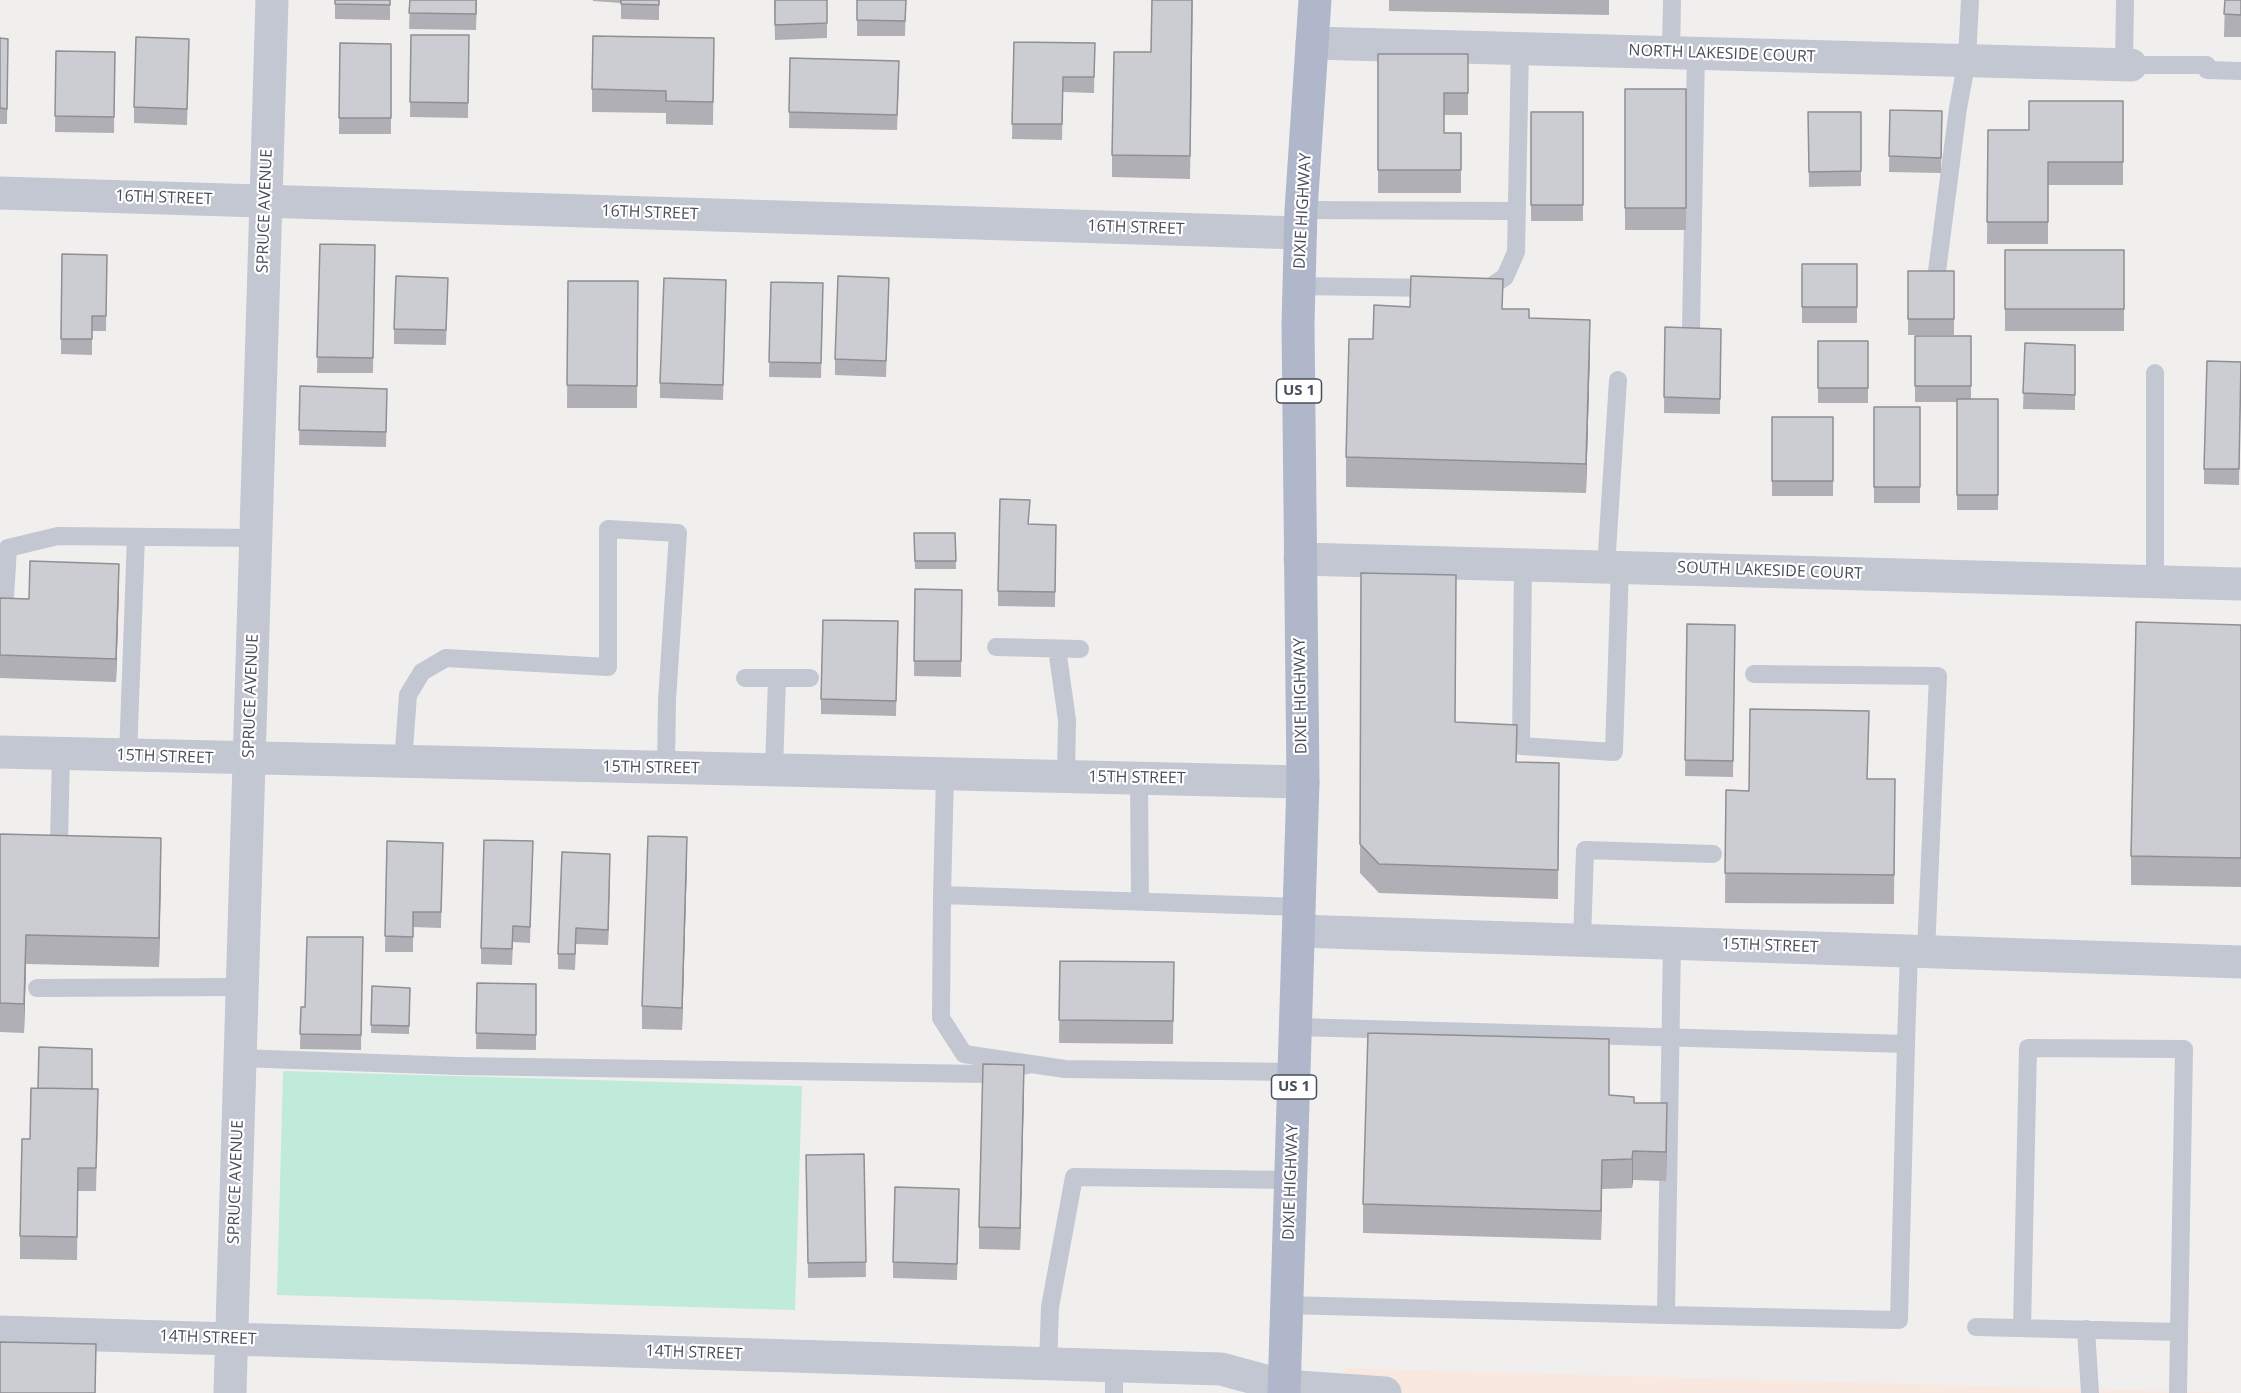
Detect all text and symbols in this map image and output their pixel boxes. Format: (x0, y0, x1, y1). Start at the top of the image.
street label: NORTH LAKESIDE COURT (1628, 41, 1816, 67)
street label: SPRUCE AVENUE (253, 149, 277, 273)
street label: DIXIE HIGHWAY (1290, 152, 1316, 270)
street label: 16TH STREET (115, 187, 213, 209)
street label: 16TH STREET (601, 202, 699, 224)
street label: 16TH STREET (1087, 217, 1185, 239)
road number: US 1 (1276, 379, 1322, 403)
street label: SOUTH LAKESIDE COURT (1677, 558, 1863, 584)
street label: SPRUCE AVENUE (239, 634, 263, 758)
street label: DIXIE HIGHWAY (1290, 638, 1312, 754)
street label: 15TH STREET (116, 746, 214, 768)
street label: 15TH STREET (602, 758, 700, 778)
street label: 15TH STREET (1088, 768, 1186, 788)
street label: 15TH STREET (1721, 935, 1819, 957)
road number: US 1 (1272, 1075, 1316, 1099)
street label: SPRUCE AVENUE (224, 1120, 248, 1244)
street label: DIXIE HIGHWAY (1279, 1124, 1303, 1240)
street label: 14TH STREET (159, 1327, 257, 1349)
street label: 14TH STREET (645, 1342, 743, 1364)

